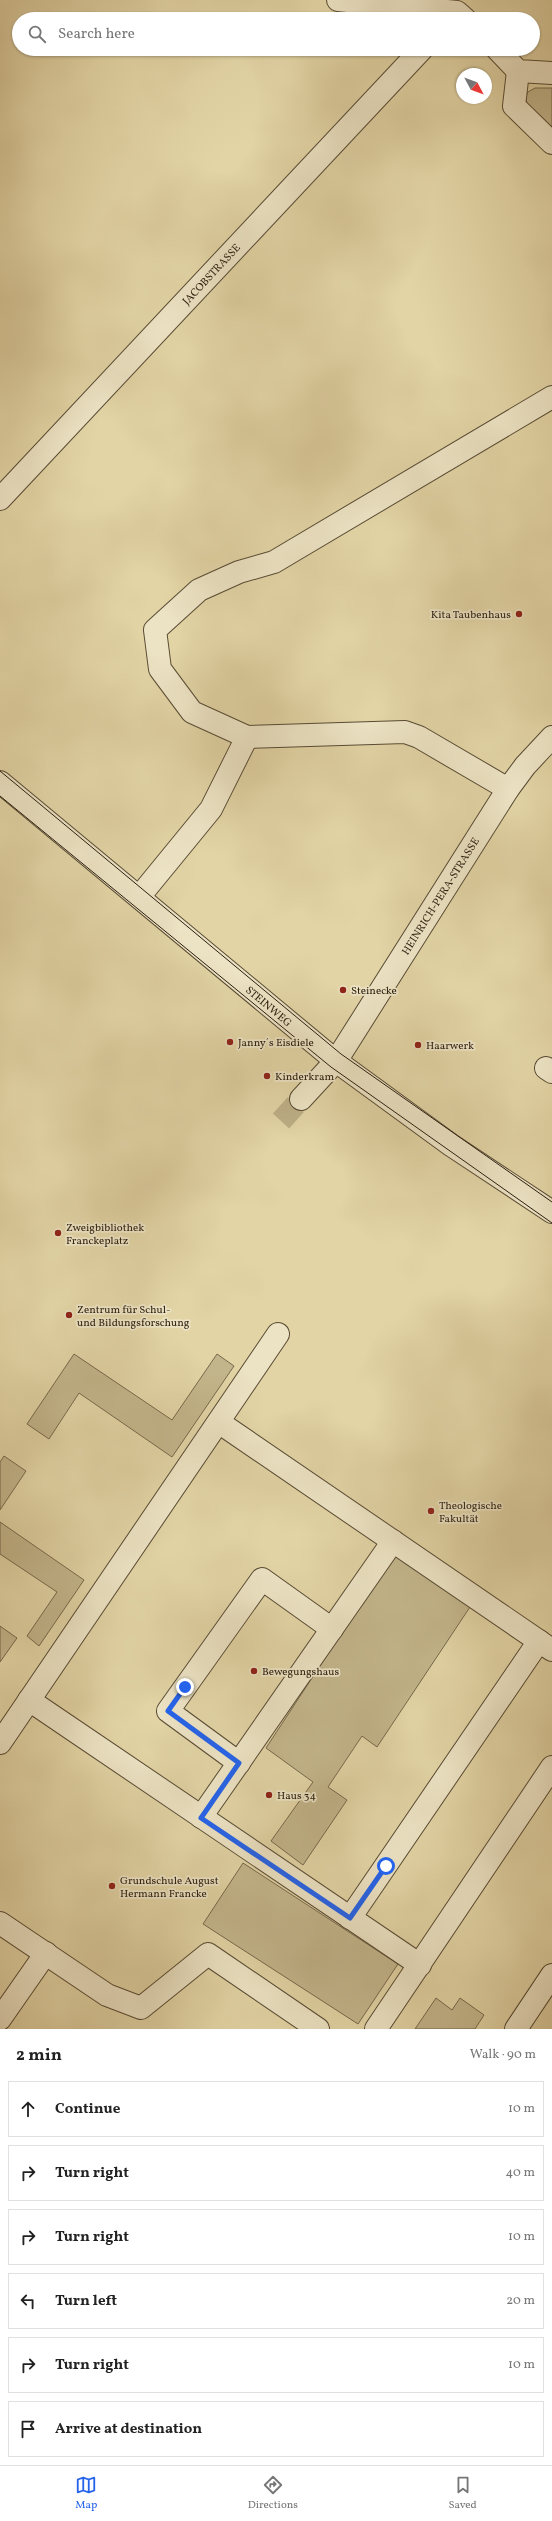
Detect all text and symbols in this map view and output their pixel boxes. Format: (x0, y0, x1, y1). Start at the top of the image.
search box (12, 12, 540, 56)
icon: search (26, 23, 48, 45)
text: Search here (58, 24, 135, 45)
north arrow (456, 68, 492, 104)
street label: JACOBSTRASSE (180, 241, 245, 309)
place label: Kita Taubenhaus (431, 608, 511, 623)
marker: Kita Taubenhaus (514, 609, 524, 619)
street label: HEINRICH-PERA-STRASSE (399, 835, 484, 958)
street label: STEINWEG (242, 983, 294, 1031)
place label: Steinecke (351, 984, 397, 999)
marker: Steinecke (338, 985, 348, 995)
place label: Janny´s Eisdiele (238, 1036, 314, 1051)
marker: Janny´s Eisdiele (225, 1037, 235, 1047)
place label: Haarwerk (426, 1039, 474, 1054)
marker: Haarwerk (413, 1040, 423, 1050)
place label: Kinderkram (275, 1070, 334, 1085)
marker: Kinderkram (262, 1071, 272, 1081)
place label: Zweigbibliothek Franckeplatz (66, 1221, 144, 1249)
marker: Zweigbibliothek Franckeplatz (53, 1228, 63, 1238)
place label: Zentrum für Schul- und Bildungsforschung (77, 1303, 190, 1331)
marker: Zentrum für Schul- und Bildungsforschung (64, 1310, 74, 1320)
place label: Theologische Fakultät (439, 1499, 502, 1527)
marker: Theologische Fakultät (426, 1506, 436, 1516)
place label: Bewegungshaus (262, 1665, 340, 1680)
marker: Bewegungshaus (249, 1666, 259, 1676)
route end (176, 1678, 194, 1696)
place label: Haus 34 (277, 1789, 317, 1804)
marker: Haus 34 (264, 1790, 274, 1800)
route start (377, 1857, 395, 1875)
place label: Grundschule August Hermann Francke (120, 1874, 219, 1902)
marker: Grundschule August Hermann Francke (107, 1881, 117, 1891)
text: 2 min (16, 2044, 62, 2067)
text: Walk · 90 m (470, 2046, 536, 2064)
icon: ahead (17, 2098, 39, 2120)
text: Continue (55, 2099, 120, 2120)
text: 10 m (508, 2100, 535, 2118)
icon: right (17, 2162, 39, 2184)
text: Turn right (55, 2163, 129, 2184)
text: 40 m (506, 2164, 535, 2182)
icon: right (17, 2226, 39, 2248)
text: Turn right (55, 2227, 129, 2248)
text: 10 m (508, 2228, 535, 2246)
icon: left (17, 2290, 39, 2312)
text: Turn left (55, 2291, 117, 2312)
text: 20 m (506, 2292, 535, 2310)
icon: right (17, 2354, 39, 2376)
text: Turn right (55, 2355, 129, 2376)
text: 10 m (508, 2356, 535, 2374)
icon: arrive (17, 2418, 39, 2440)
text: Arrive at destination (55, 2419, 202, 2440)
tab: Map (75, 2474, 97, 2513)
tab: Directions (248, 2474, 298, 2513)
tab: Saved (448, 2474, 477, 2513)

